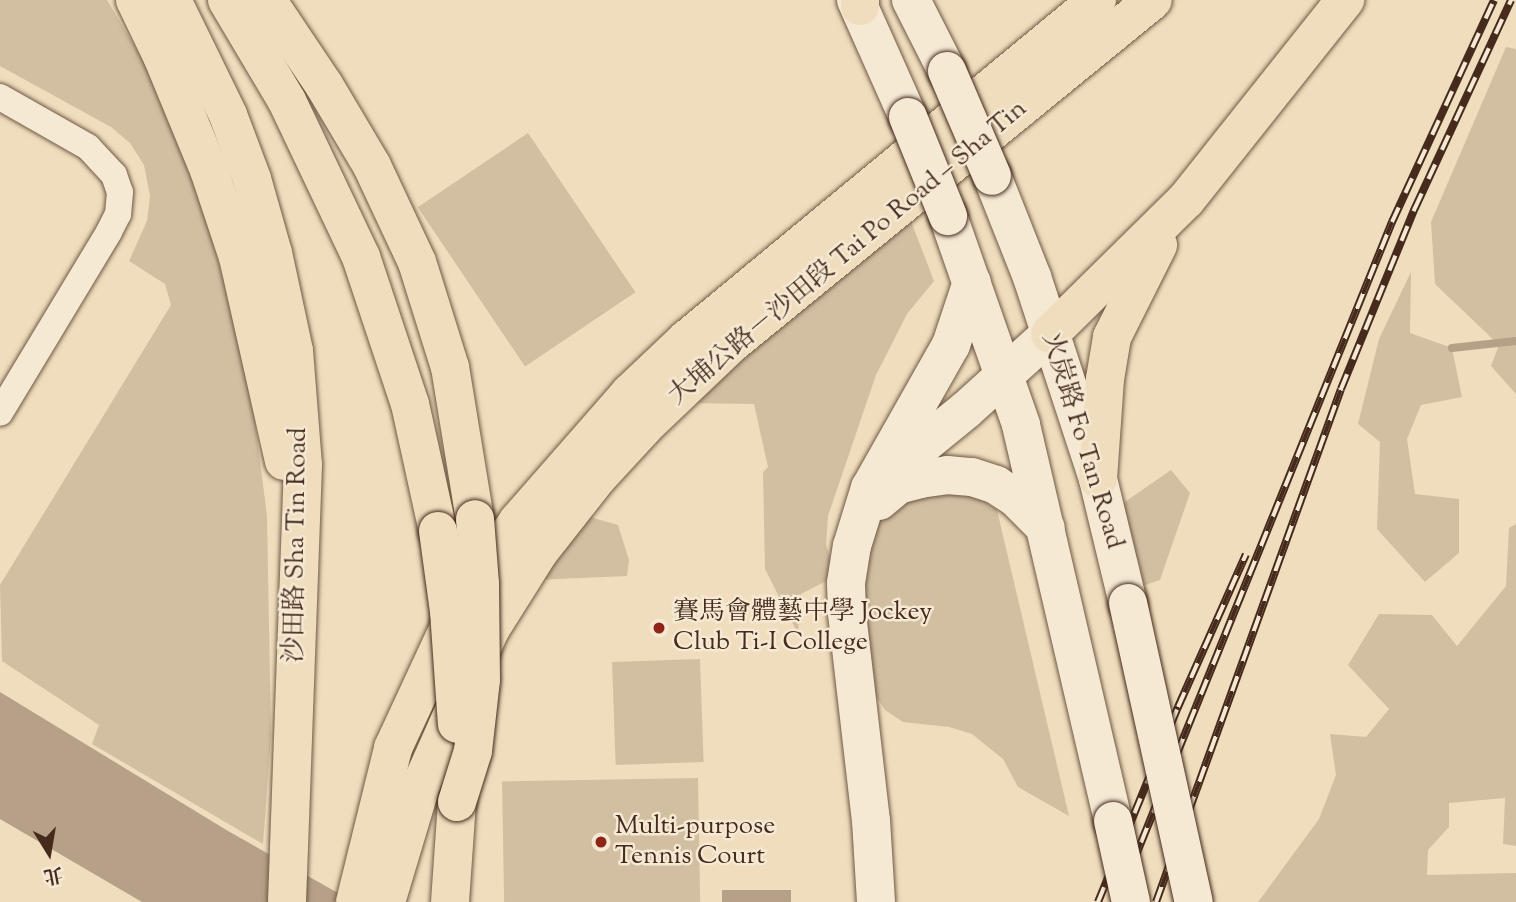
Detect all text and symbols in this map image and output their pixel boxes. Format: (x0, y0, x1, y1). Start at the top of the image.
street label: 大埔公路－沙田段 Tai Po Road – Sha Tin (662, 94, 1034, 412)
street label: 火炭路 Fo Tan Road (1034, 329, 1130, 553)
street label: 沙田路 Sha Tin Road (279, 427, 315, 663)
place label: 賽馬會體藝中學 Jockey Club Ti-I College (673, 597, 932, 658)
marker: 賽馬會體藝中學 Jockey Club Ti-I College (651, 620, 667, 636)
place label: Multi-purpose Tennis Court (615, 811, 775, 872)
north arrow (14, 818, 84, 888)
marker: Multi-purpose Tennis Court (593, 834, 609, 850)
text: 北 (41, 859, 65, 889)

